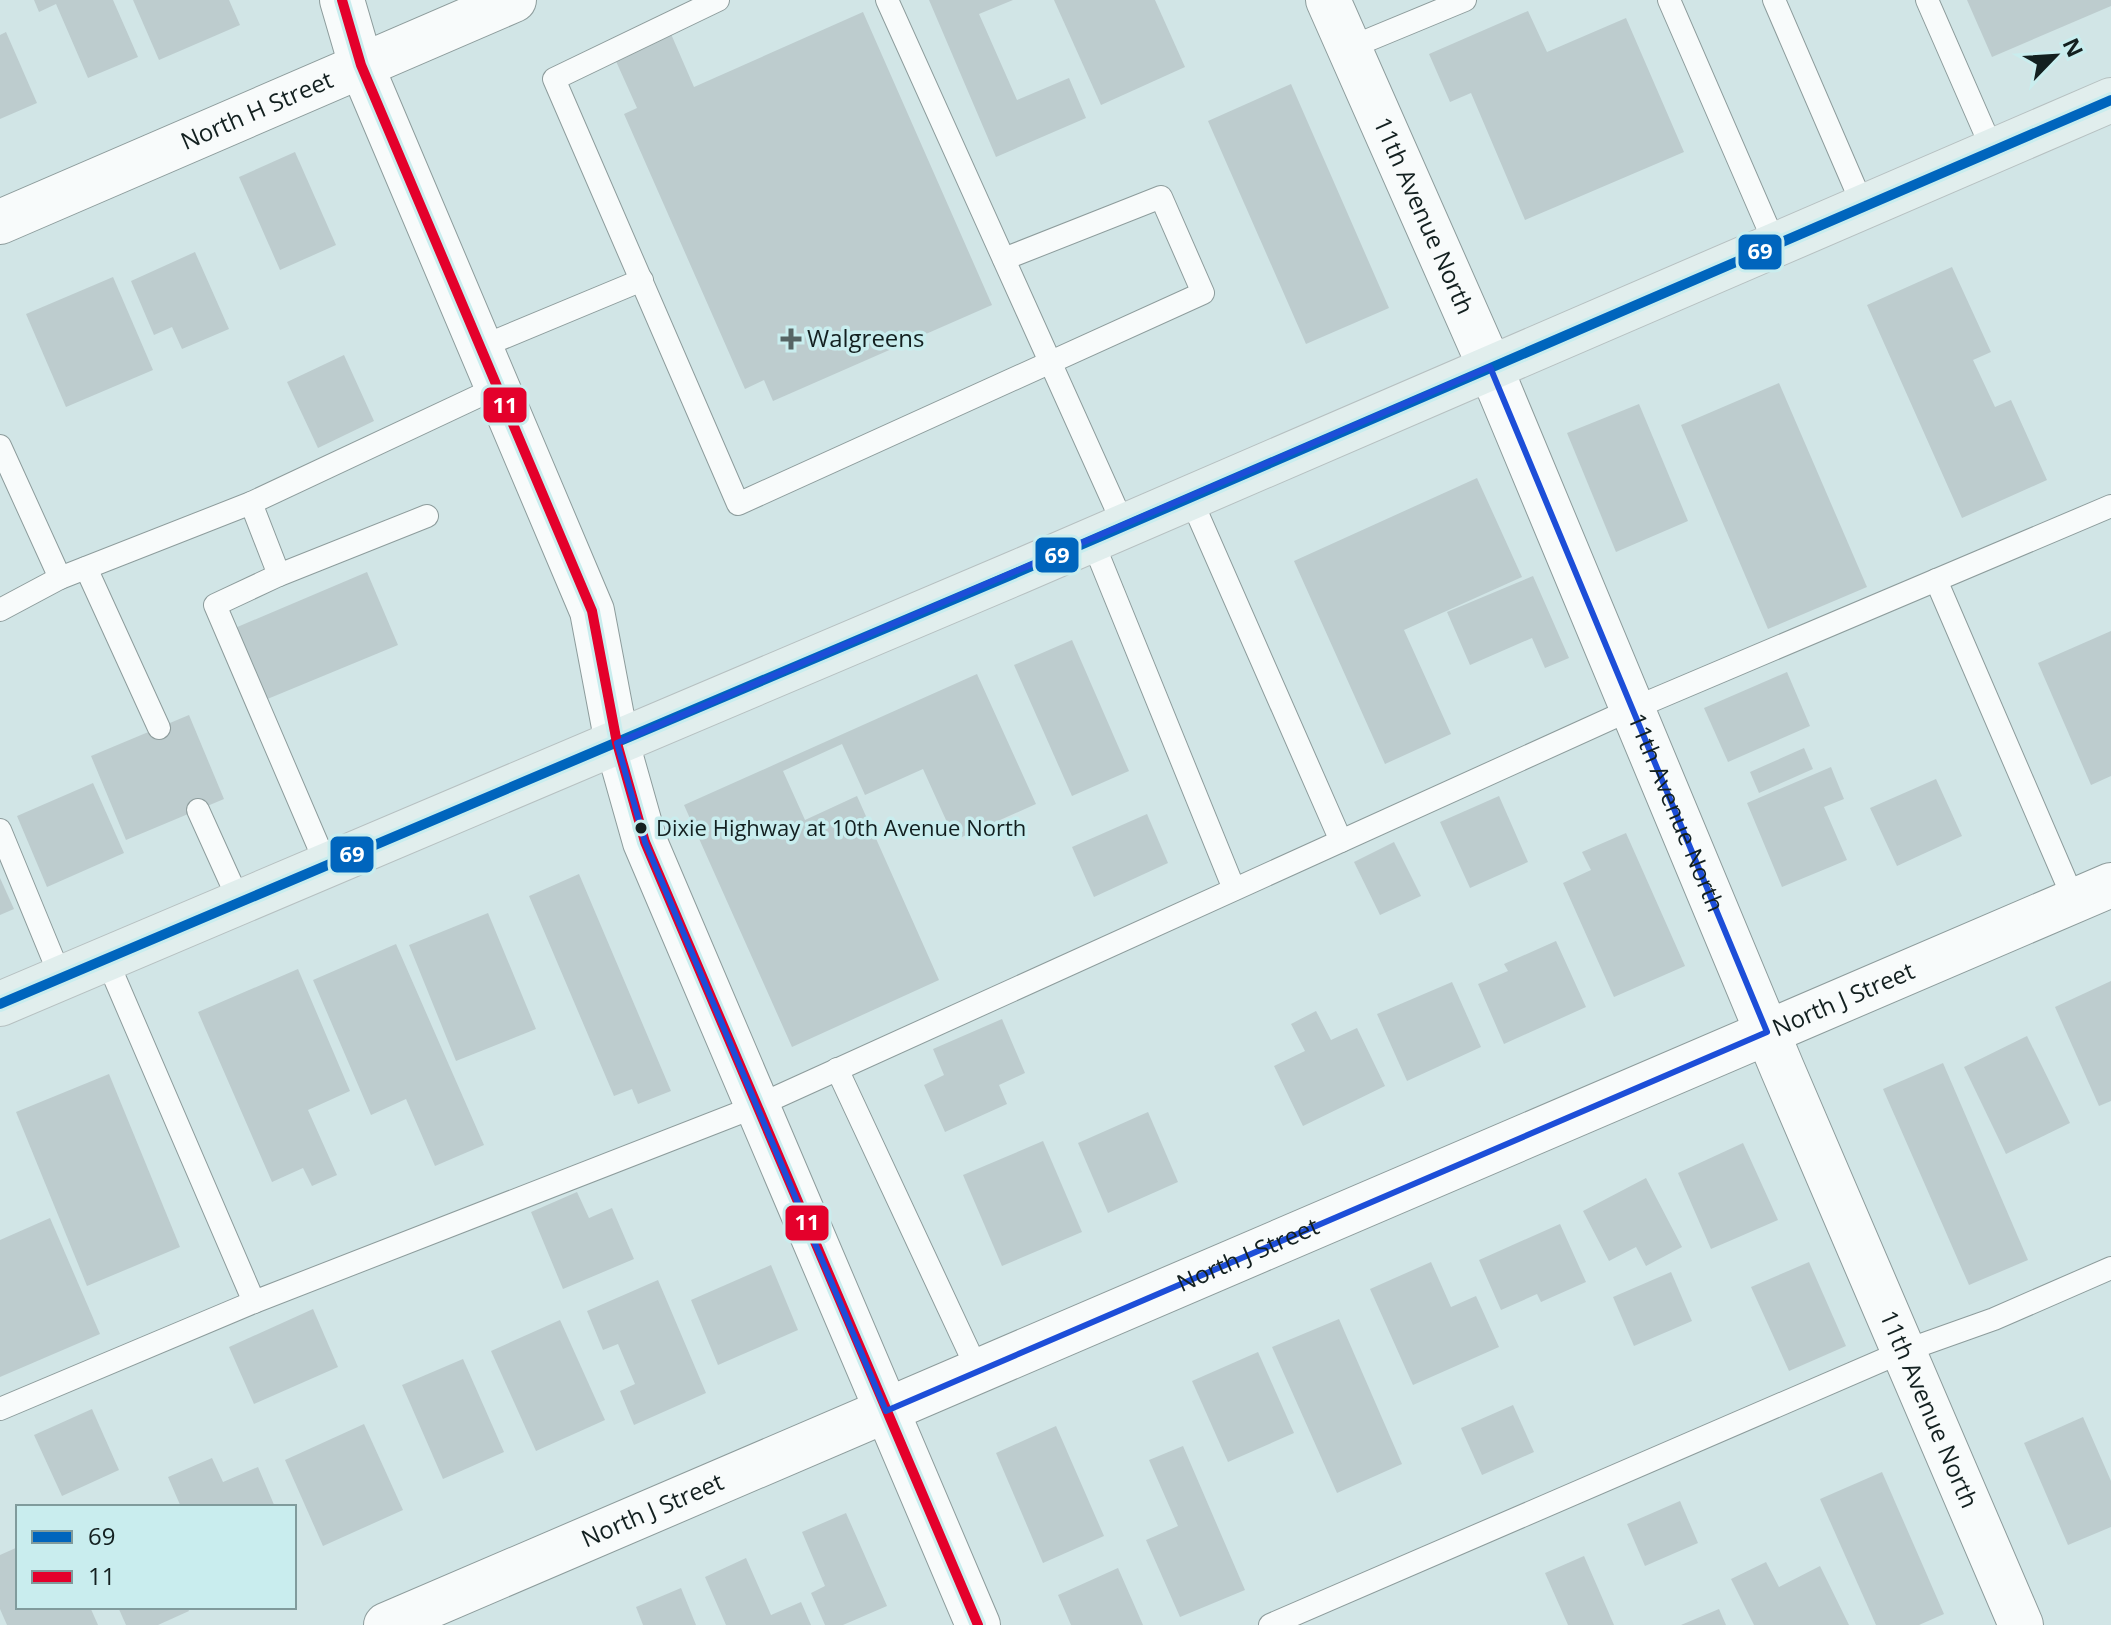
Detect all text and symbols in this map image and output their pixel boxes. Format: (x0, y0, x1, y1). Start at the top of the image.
north arrow (2015, 16, 2095, 96)
text: N (2057, 33, 2091, 62)
street label: North H Street (175, 62, 338, 157)
street label: 11th Avenue North (1367, 111, 1483, 319)
line badge: 69 (1737, 233, 1783, 271)
text: 69 (1747, 235, 1773, 265)
place label: Walgreens (807, 321, 925, 354)
marker: Walgreens (782, 330, 800, 348)
line badge: 11 (482, 386, 528, 424)
text: 11 (492, 389, 518, 419)
line badge: 69 (1034, 536, 1080, 574)
text: 69 (1044, 539, 1070, 569)
street label: 11th Avenue North (1621, 708, 1733, 917)
place label: Dixie Highway at 10th Avenue North (656, 812, 1026, 842)
marker: Dixie Highway at 10th Avenue North (633, 820, 649, 836)
line badge: 69 (329, 835, 375, 874)
text: 69 (339, 838, 365, 868)
street label: North J Street (1767, 953, 1919, 1043)
line badge: 11 (784, 1204, 830, 1242)
text: 11 (794, 1206, 820, 1236)
street label: North J Street (1171, 1209, 1324, 1299)
street label: 11th Avenue North (1873, 1305, 1987, 1513)
street label: North J Street (576, 1464, 728, 1554)
legend (16, 1505, 296, 1609)
text: 69 (88, 1519, 115, 1552)
text: 11 (88, 1559, 115, 1592)

